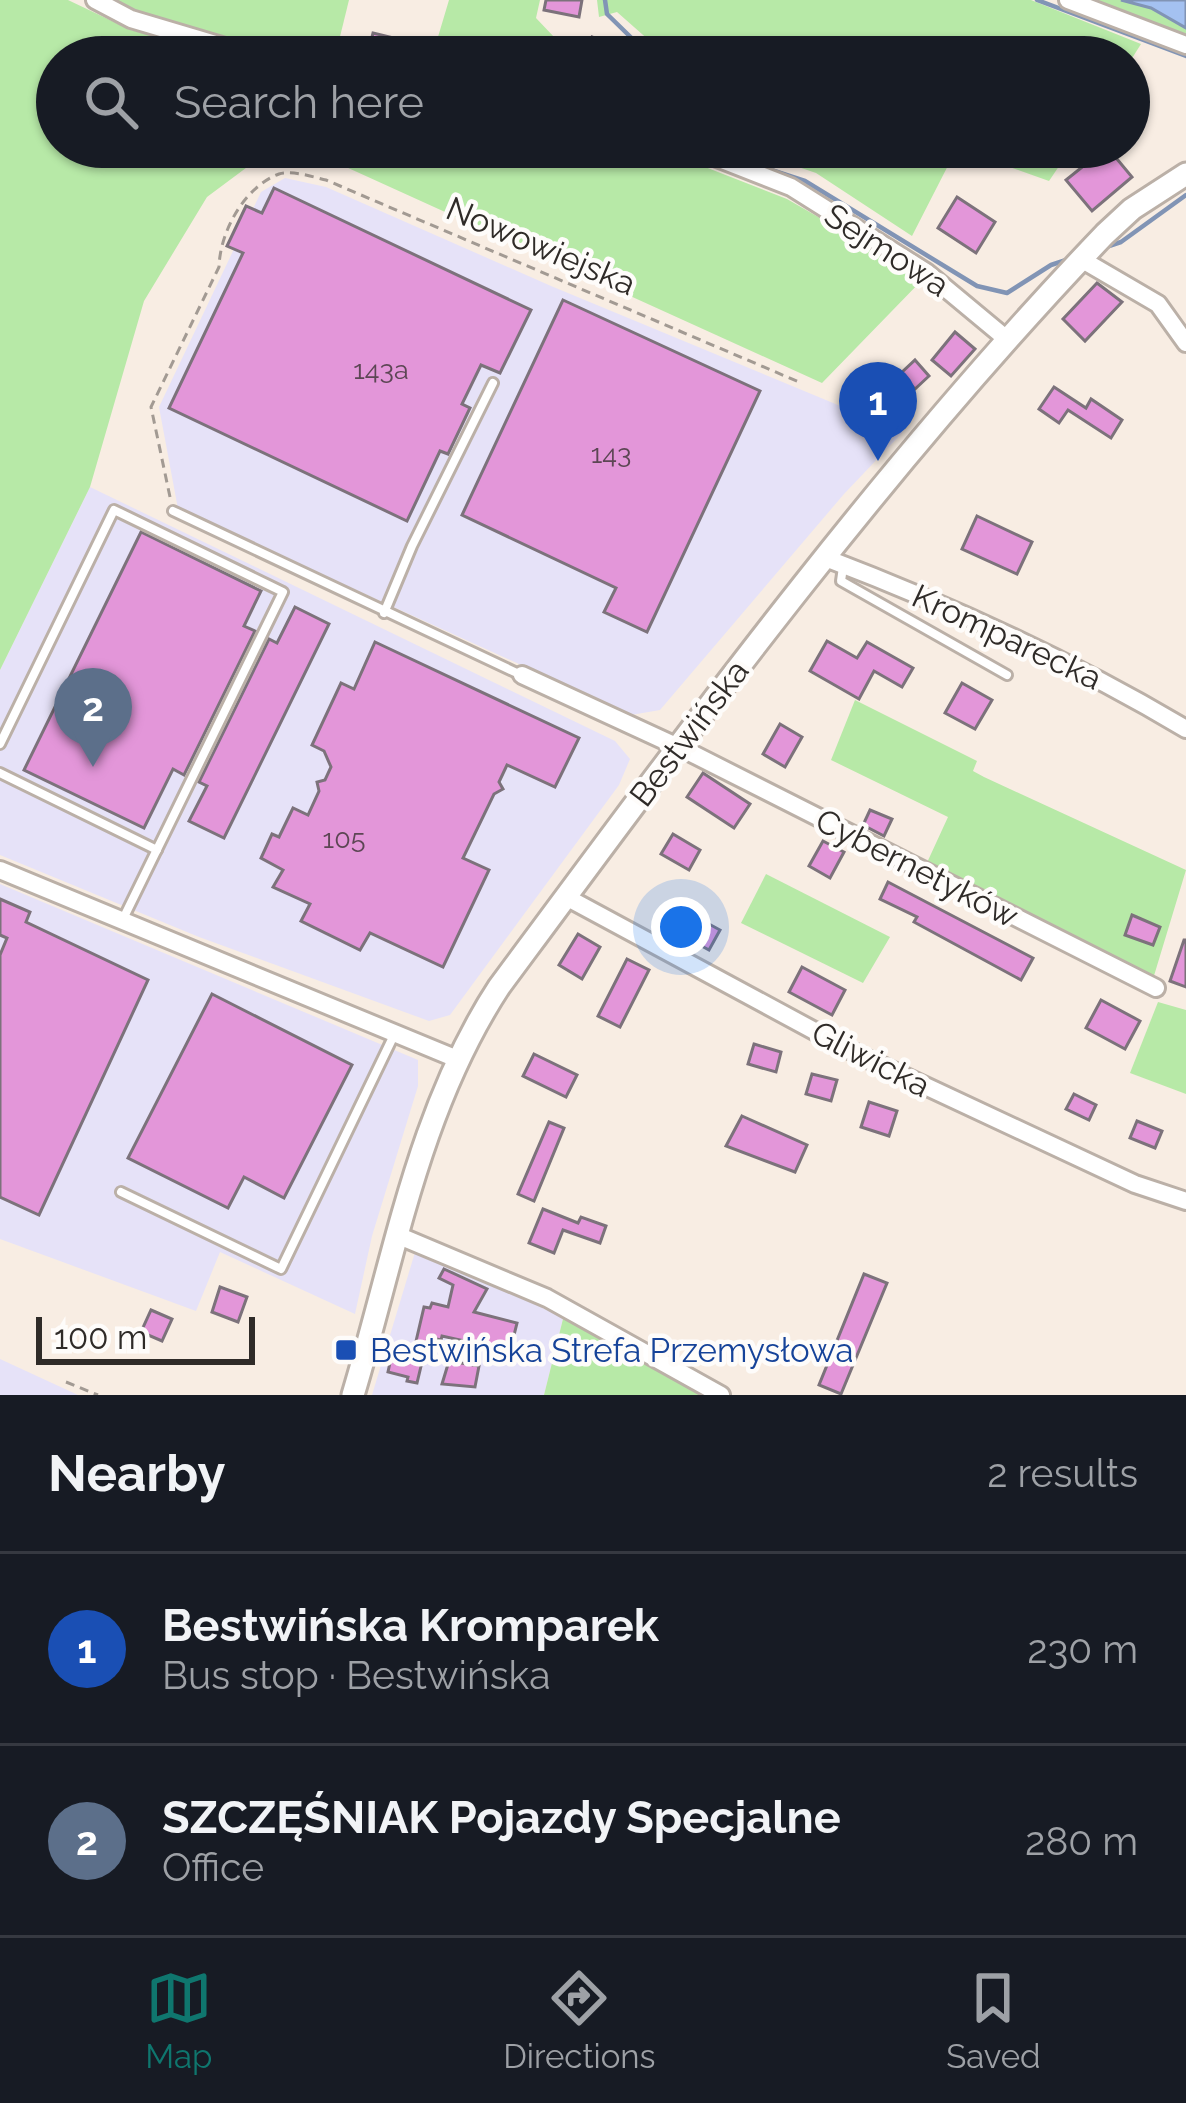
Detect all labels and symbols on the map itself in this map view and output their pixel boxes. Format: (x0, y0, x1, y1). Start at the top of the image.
street label: Nowowiejska (441, 189, 641, 303)
street label: Sejmowa (817, 195, 957, 305)
house number: 143a (353, 354, 409, 385)
pin: 1 (839, 362, 917, 461)
house number: 143 (591, 438, 631, 469)
street label: Kromparecka (906, 576, 1108, 698)
street label: Bestwińska (621, 652, 757, 814)
pin: 2 (54, 668, 132, 767)
street label: Cybernetyków (809, 800, 1025, 936)
house number: 105 (323, 823, 365, 854)
your location (651, 897, 711, 957)
street label: Gliwicka (805, 1013, 937, 1105)
scale bar (36, 1311, 255, 1364)
place label: Bestwińska Strefa Przemysłowa (370, 1331, 853, 1370)
marker: Bestwińska Strefa Przemysłowa (333, 1337, 359, 1363)

